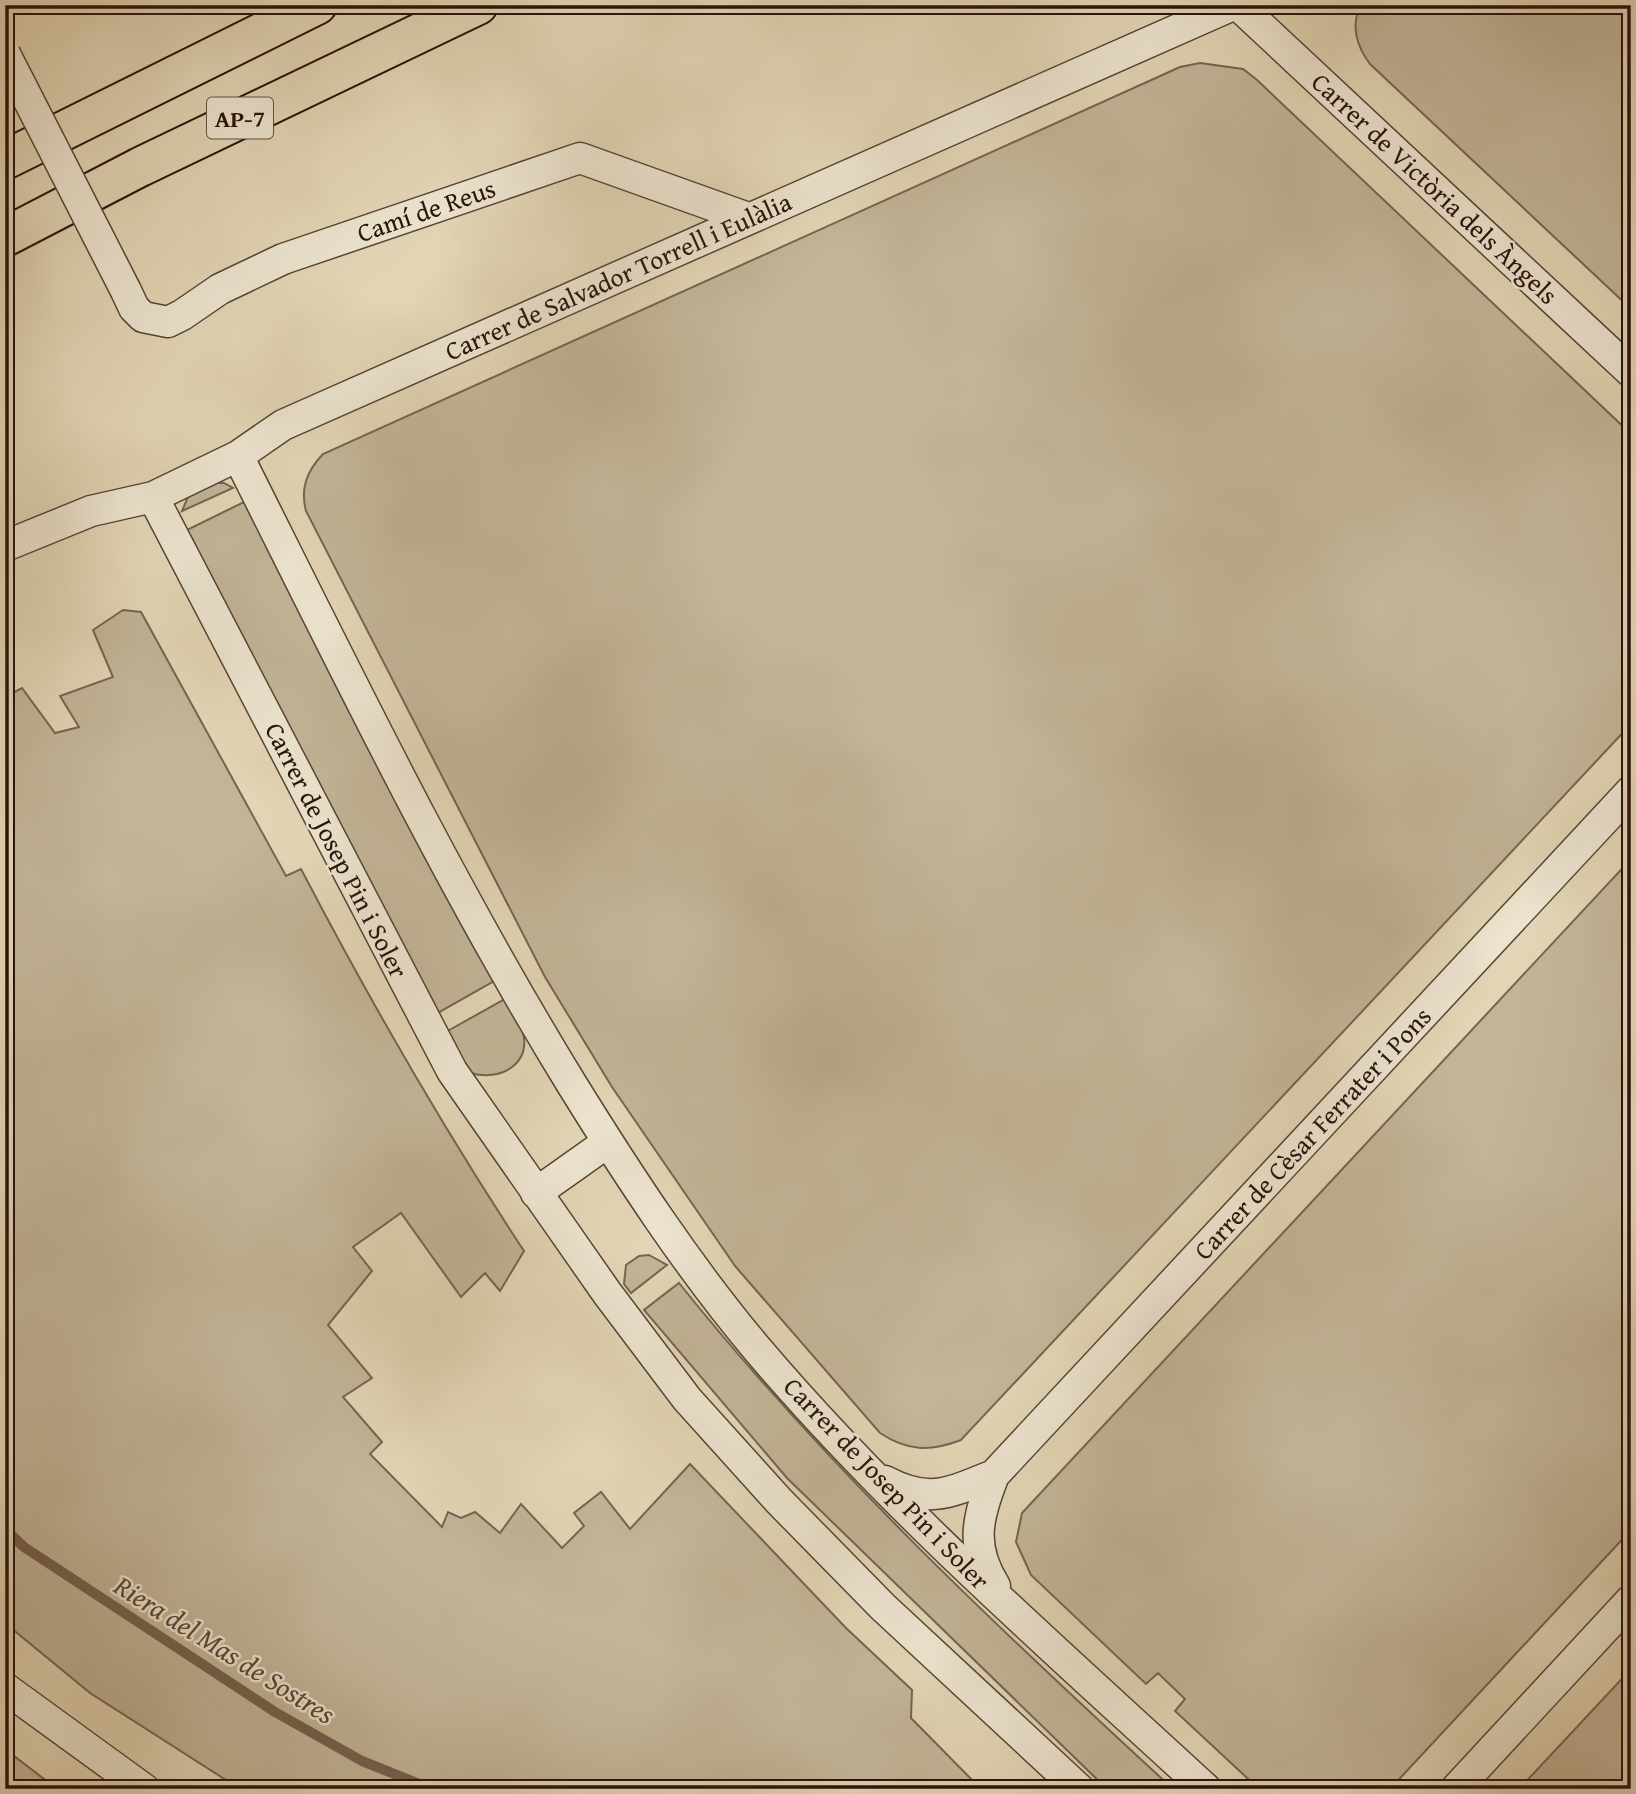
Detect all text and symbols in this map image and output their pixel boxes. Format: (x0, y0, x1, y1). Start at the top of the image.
street label: Carrer de Victòria dels Àngels (1303, 63, 1567, 313)
road number: AP-7 (207, 98, 273, 138)
street label: Camí de Reus (352, 168, 500, 252)
street label: Carrer de Salvador Torrell i Eulàlia (439, 182, 798, 370)
street label: Carrer de Josep Pin i Soler (256, 715, 419, 985)
street label: Carrer de Cèsar Ferrater i Pons (1184, 998, 1440, 1268)
street label: Carrer de Josep Pin i Soler (775, 1368, 999, 1598)
water label: Riera del Mas de Sostres (106, 1564, 343, 1734)

